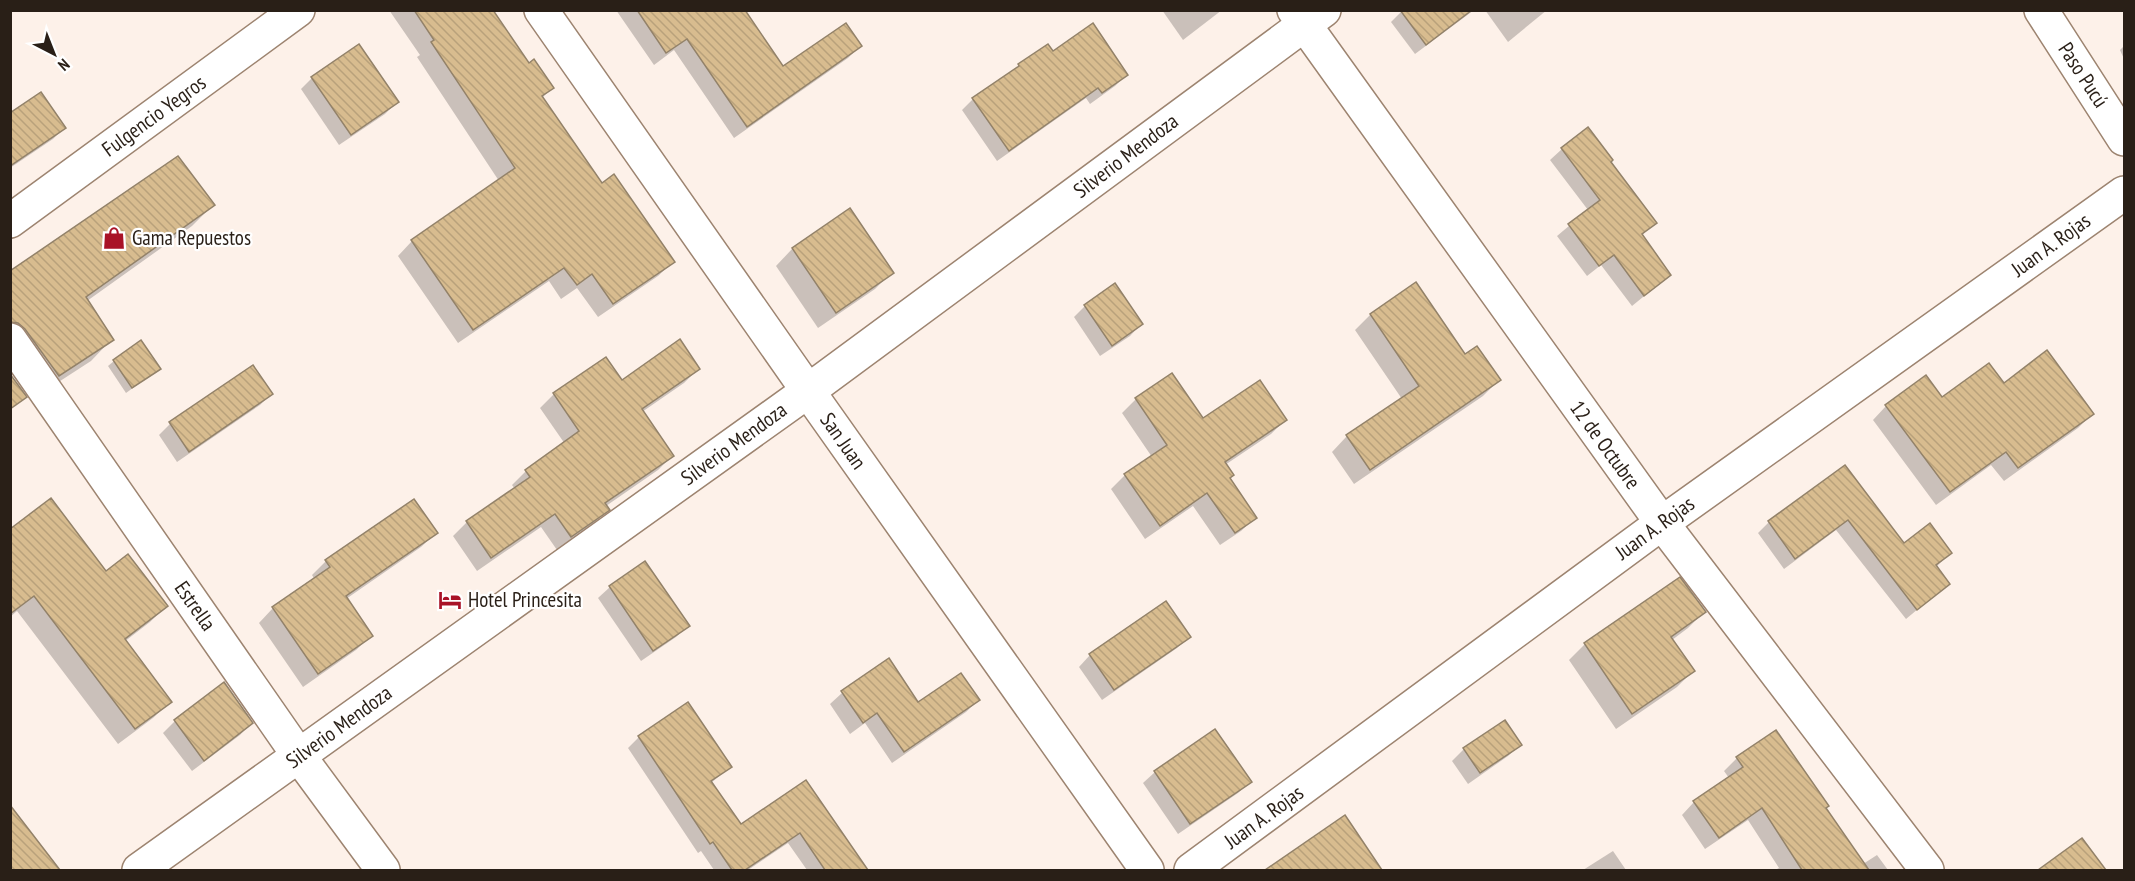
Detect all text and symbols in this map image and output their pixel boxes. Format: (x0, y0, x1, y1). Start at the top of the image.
north arrow (24, 24, 84, 84)
street label: Paso Pucú (2052, 37, 2114, 113)
text: N (54, 55, 74, 75)
street label: Fulgencio Yegros (96, 69, 211, 162)
street label: Silverio Mendoza (1068, 107, 1183, 204)
street label: Juan A. Rojas (2005, 207, 2096, 283)
place label: Gama Repuestos (132, 224, 251, 251)
shop icon: Gama Repuestos (101, 225, 127, 251)
street label: 12 de Octubre (1564, 395, 1647, 494)
street label: Silverio Mendoza (676, 396, 792, 491)
street label: San Juan (814, 407, 872, 474)
street label: Juan A. Rojas (1609, 490, 1700, 566)
street label: Estrella (169, 576, 222, 636)
place label: Hotel Princesita (468, 586, 582, 613)
hotel icon: Hotel Princesita (437, 587, 463, 613)
street label: Silverio Mendoza (281, 679, 397, 774)
street label: Juan A. Rojas (1218, 779, 1309, 855)

